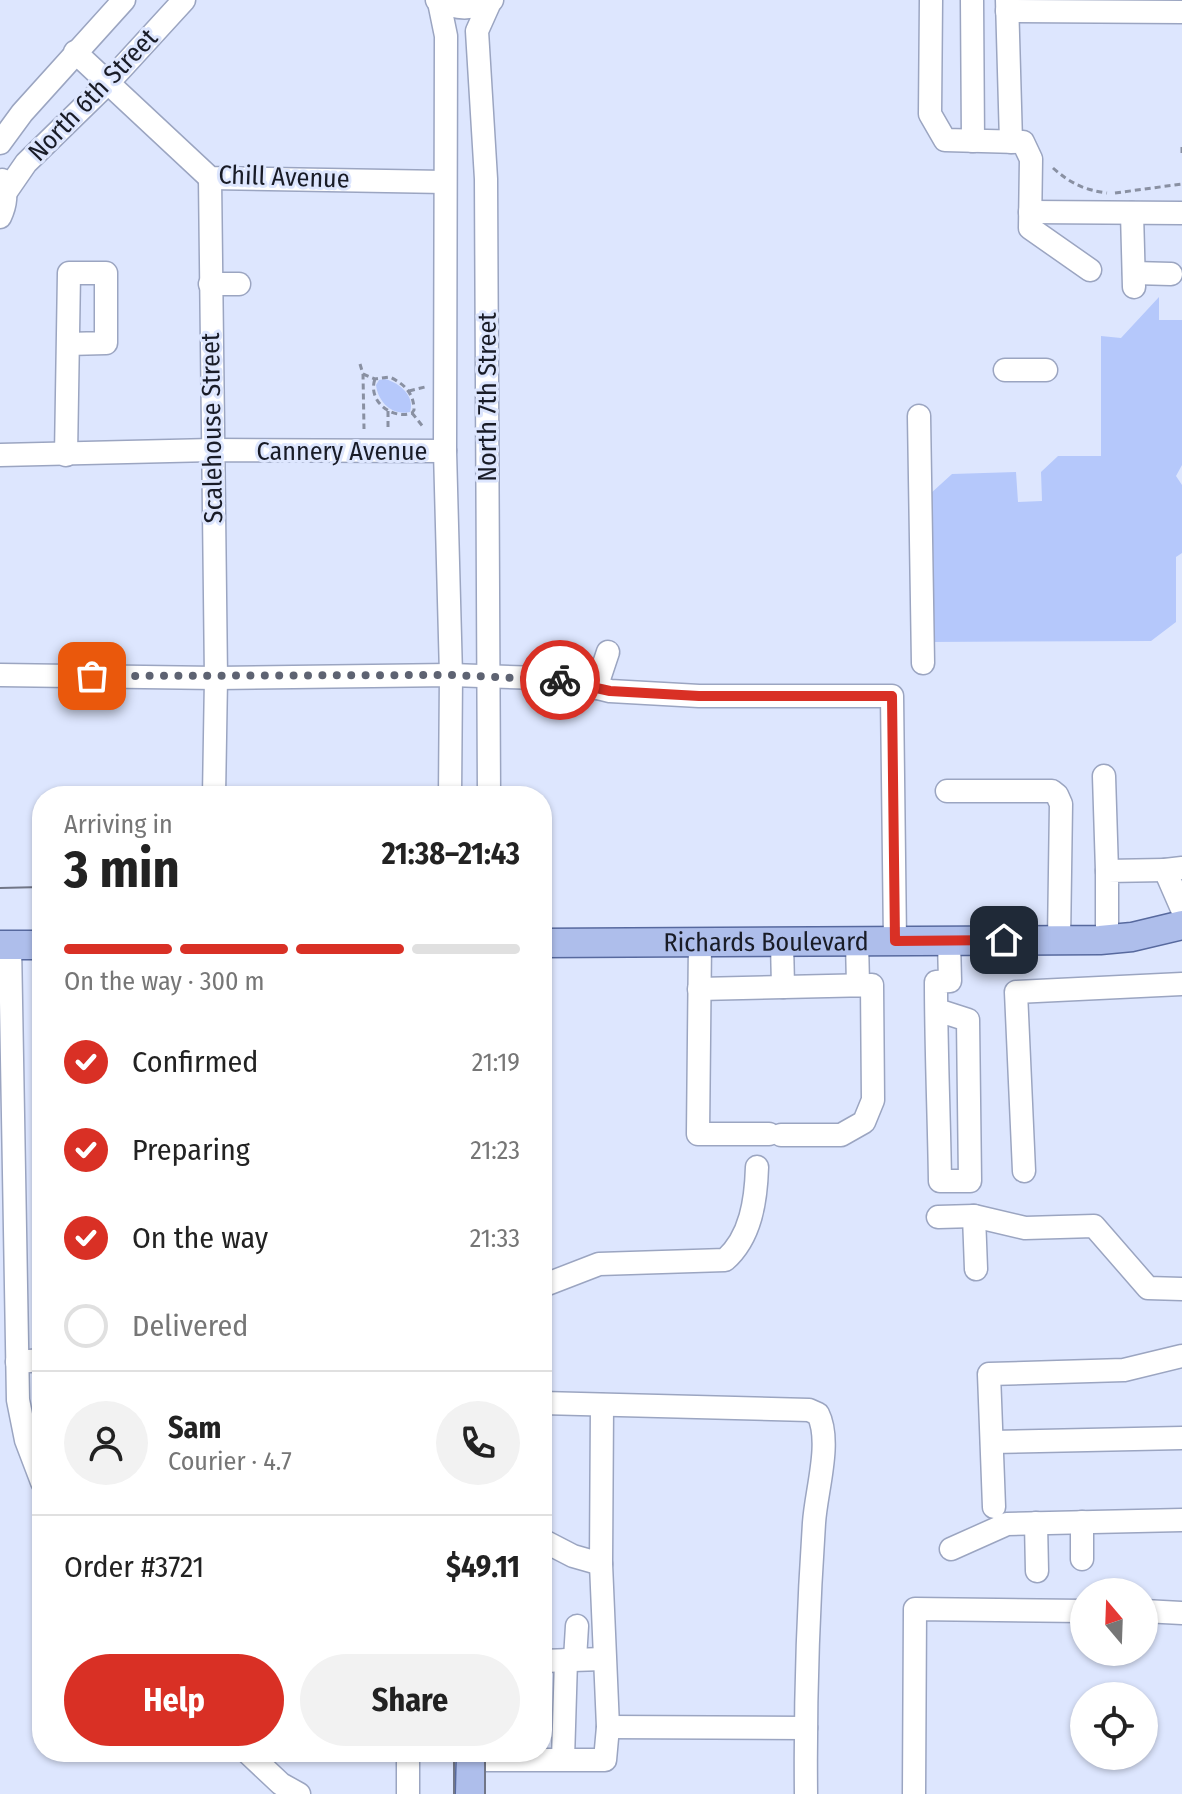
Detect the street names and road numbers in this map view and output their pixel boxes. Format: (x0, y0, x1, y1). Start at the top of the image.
street label: North 6th Street (22, 22, 164, 168)
street label: Chill Avenue (218, 159, 350, 195)
street label: North 7th Street (472, 312, 503, 482)
street label: Scalehouse Street (195, 332, 229, 524)
street label: Cannery Avenue (257, 436, 427, 467)
street label: Richards Boulevard (663, 926, 869, 958)

